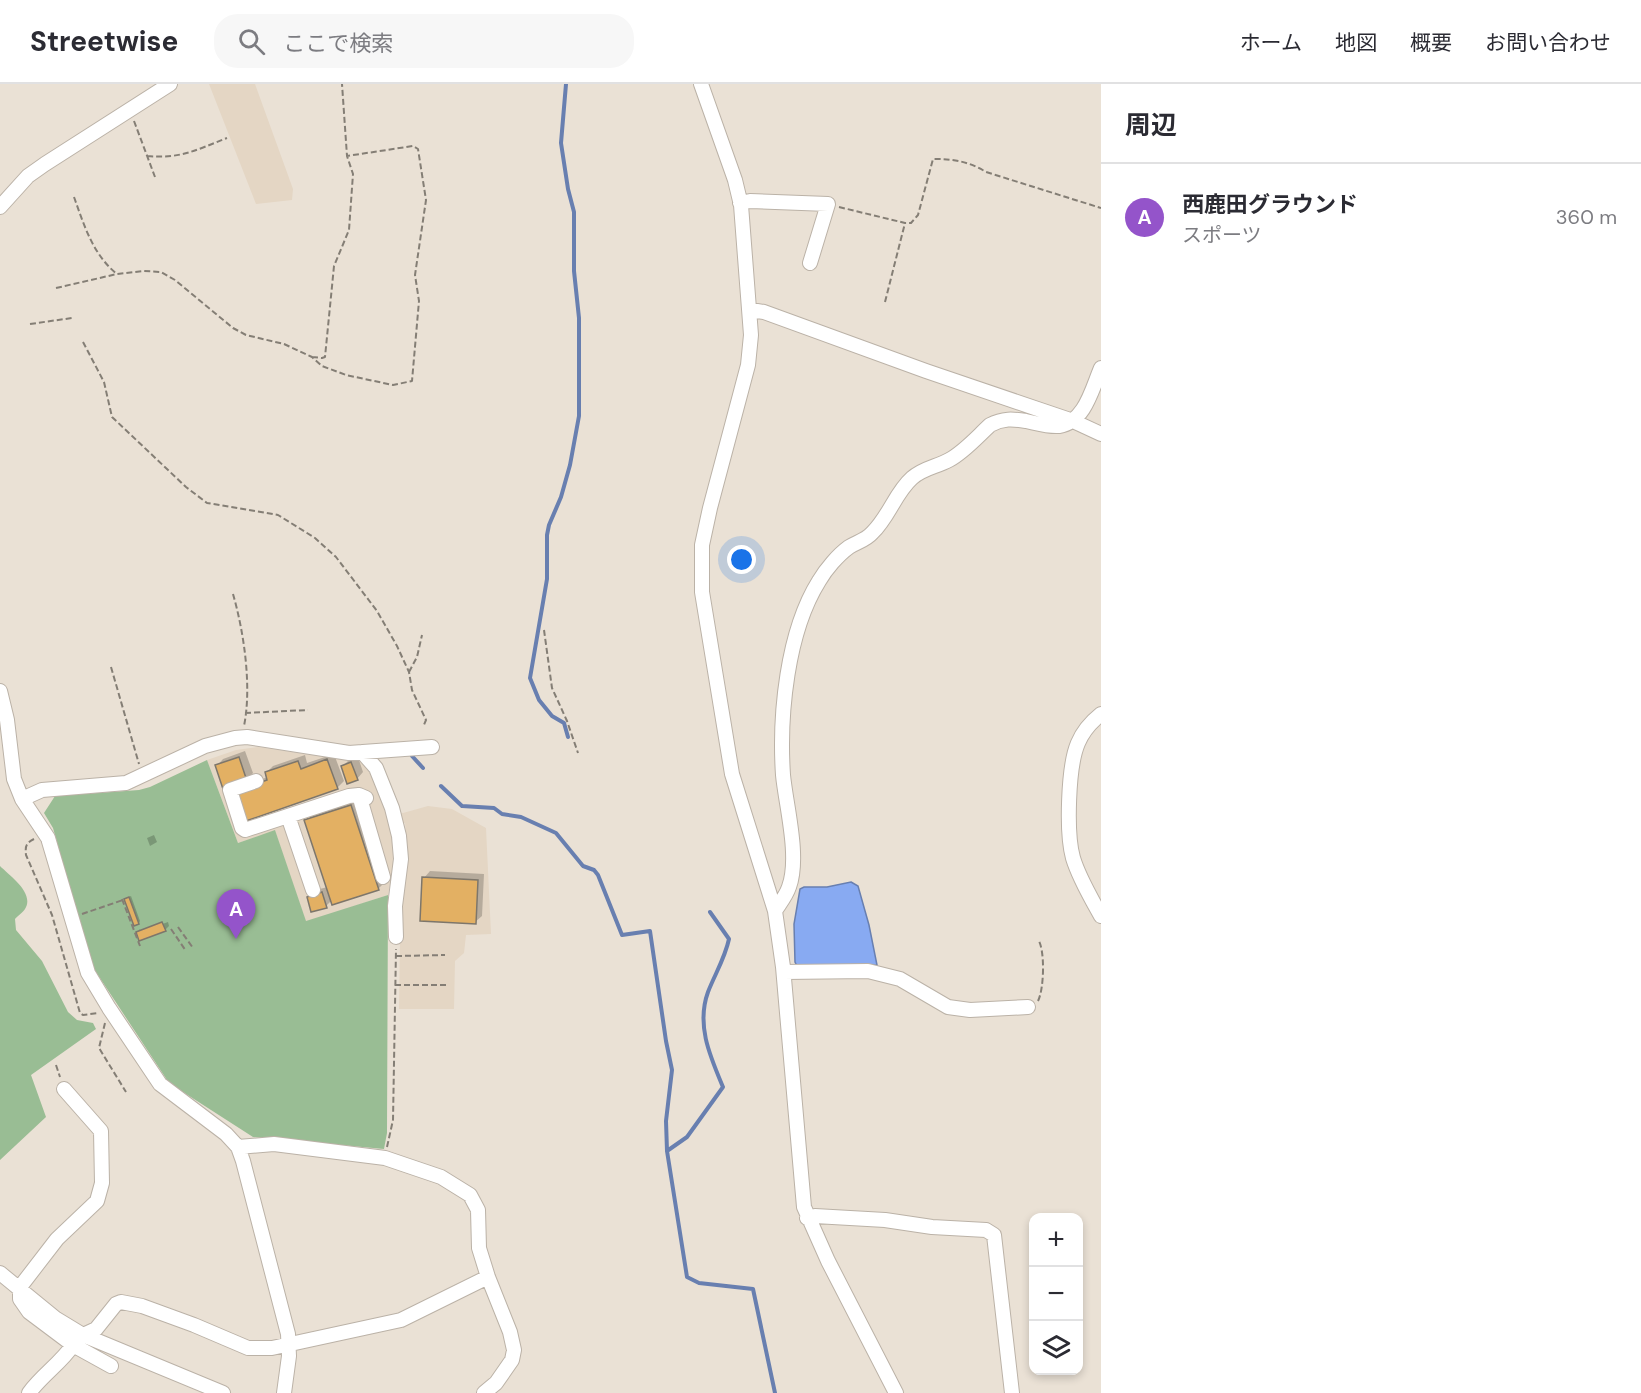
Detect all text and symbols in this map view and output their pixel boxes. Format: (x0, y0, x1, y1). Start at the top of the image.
search box (214, 14, 634, 68)
text: Streetwise (30, 23, 178, 60)
icon: search (235, 25, 268, 58)
text: ここで検索 (283, 29, 393, 58)
text: ホーム (1240, 29, 1302, 57)
text: 地図 (1335, 29, 1377, 57)
text: 概要 (1410, 29, 1452, 57)
text: お問い合わせ (1485, 29, 1611, 57)
text: 周辺 (1125, 108, 1177, 142)
text: 西鹿田グラウンド (1182, 190, 1358, 219)
text: A (1137, 204, 1152, 230)
text: 360 m (1556, 204, 1617, 230)
text: スポーツ (1182, 222, 1262, 248)
your location (727, 545, 756, 574)
pin: A (216, 890, 256, 939)
map controls (1029, 1213, 1083, 1375)
button: + (1029, 1213, 1083, 1267)
button: − (1029, 1267, 1083, 1321)
button: layers (1029, 1321, 1083, 1375)

